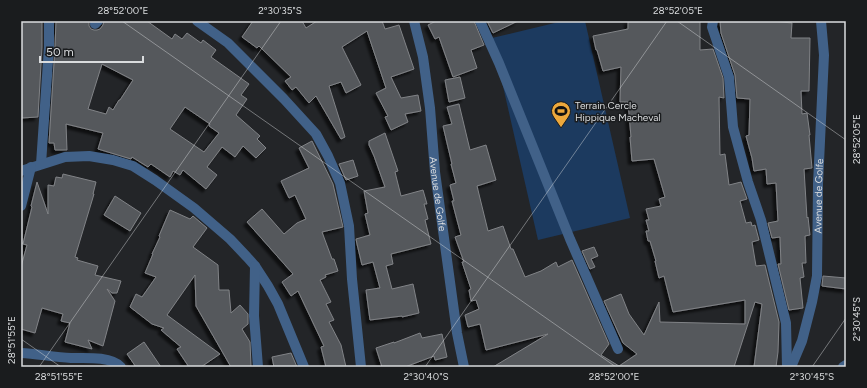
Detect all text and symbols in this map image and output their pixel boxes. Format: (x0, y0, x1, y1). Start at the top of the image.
text: 28°52'00"E (98, 4, 148, 17)
text: 2°30'35"S (258, 4, 302, 17)
text: 28°52'05"E (653, 4, 703, 17)
scale bar (40, 38, 143, 64)
text: 50 m (46, 45, 74, 59)
place label: Terrain Cercle Hippique Macheval (575, 99, 661, 124)
sports icon: Terrain Cercle Hippique Macheval (550, 100, 572, 128)
text: 28°52'05"E (850, 114, 863, 164)
street label: Avenue de Golfe (427, 156, 450, 233)
street label: Avenue de Golfe (811, 158, 826, 234)
text: 2°30'45"S (850, 297, 863, 341)
text: 28°51'55"E (5, 316, 18, 364)
text: 28°51'55"E (35, 370, 83, 383)
text: 2°30'40"S (403, 370, 449, 383)
text: 28°52'00"E (589, 370, 639, 383)
text: 2°30'45"S (790, 370, 834, 383)

